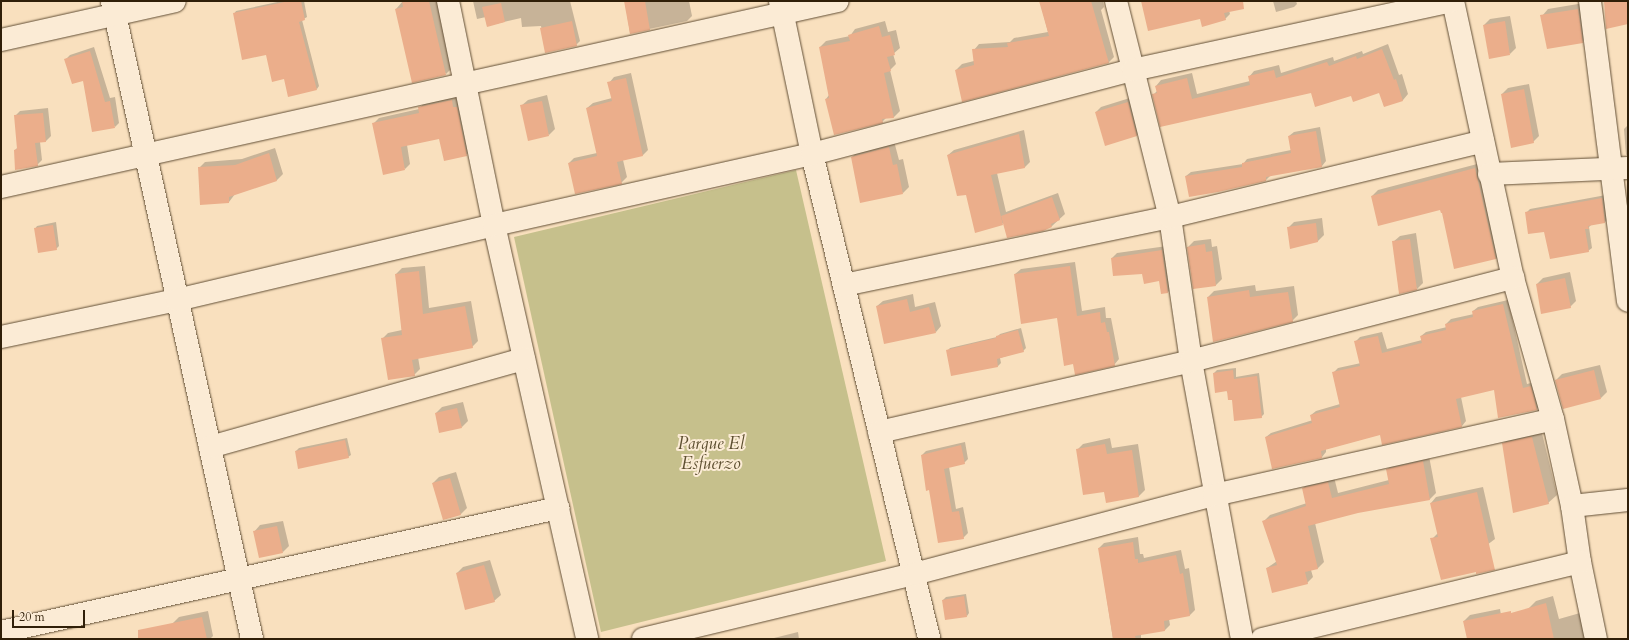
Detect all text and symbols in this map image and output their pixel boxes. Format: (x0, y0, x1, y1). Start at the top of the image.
park label: Parque El Esfuerzo (678, 434, 744, 474)
scale bar (14, 602, 87, 628)
text: 20 m (19, 609, 45, 625)

